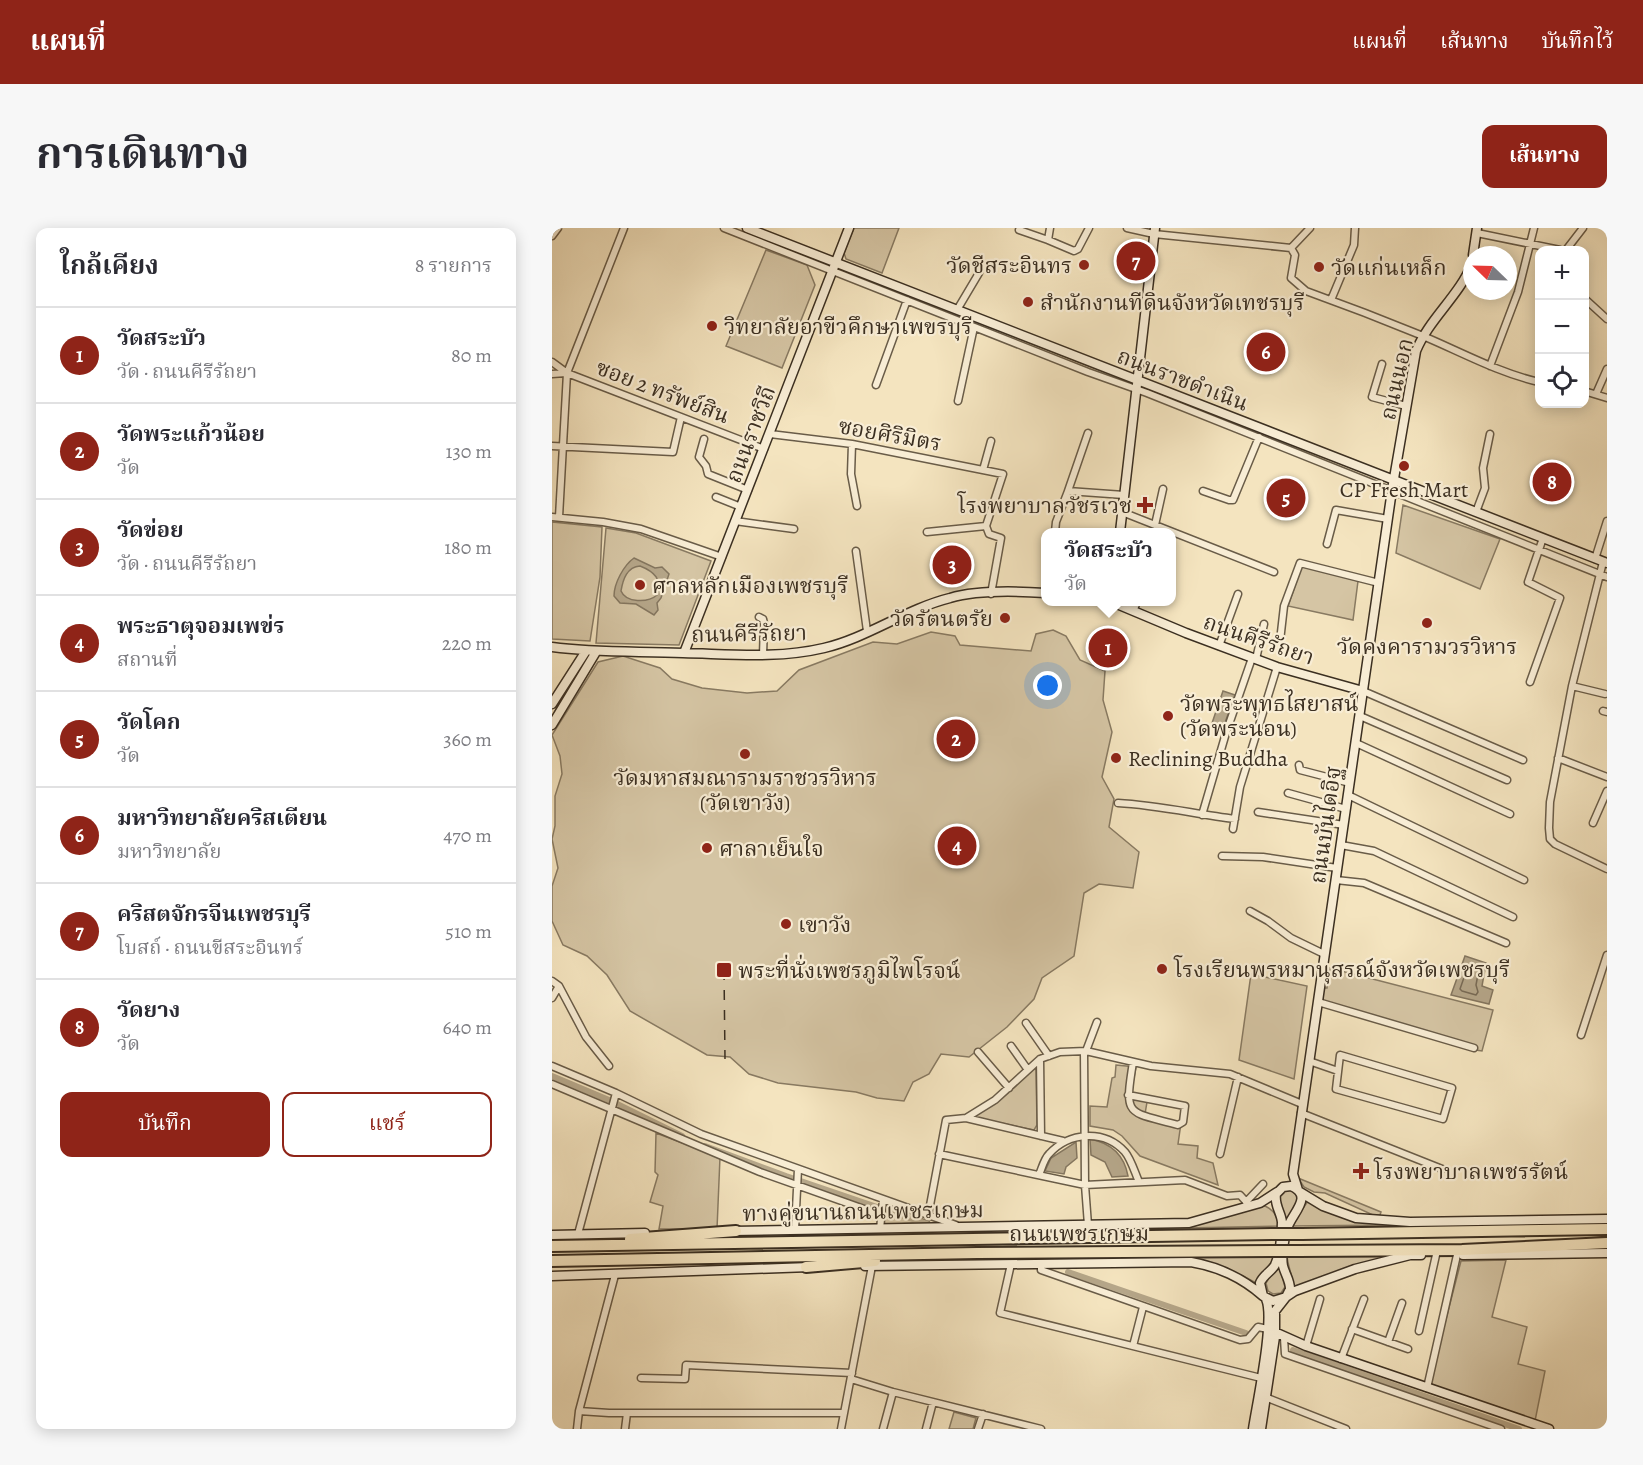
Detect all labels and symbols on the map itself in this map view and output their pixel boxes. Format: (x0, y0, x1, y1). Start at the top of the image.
pin: 7 (1116, 238, 1156, 284)
north arrow (1463, 246, 1517, 300)
place label: วัดชีสระอินทร (946, 251, 1072, 281)
place label: วัดแก่นเหล็ก (1331, 253, 1447, 283)
marker: วัดชีสระอินทร (1077, 258, 1091, 272)
marker: วัดแก่นเหล็ก (1312, 260, 1326, 274)
place label: สำนักงานทีดินจังหวัดเทชรบุรี (1040, 288, 1305, 318)
marker: สำนักงานทีดินจังหวัดเทชรบุรี (1021, 295, 1035, 309)
place label: วิทยาลัยอาขีวคึกษาเพขรบุรี (724, 312, 972, 342)
marker: วิทยาลัยอาขีวคึกษาเพขรบุรี (705, 319, 719, 333)
pin: 6 (1246, 330, 1286, 374)
street label: ถนนนอก (1373, 335, 1421, 423)
street label: ถนนราชดำเนิน (1113, 341, 1253, 419)
street label: ซอย 2 ทรัพย์สิน (592, 353, 734, 431)
street label: ถนนราชวิถี (719, 381, 783, 487)
street label: ซอยศิริมิตร (836, 411, 944, 459)
marker: CP Fresh Mart (1397, 459, 1411, 473)
pin: 8 (1532, 460, 1572, 504)
place label: CP Fresh Mart (1340, 475, 1468, 505)
pin: 5 (1266, 476, 1306, 520)
place label: โรงพยาบาลวัชรเวช (956, 491, 1132, 521)
marker: โรงพยาบาลวัชรเวช (1136, 496, 1154, 514)
pin: 3 (932, 542, 972, 588)
place label: ศาลหลักเมืองเพชรบุรี (652, 571, 848, 601)
marker: ศาลหลักเมืองเพชรบุรี (633, 578, 647, 592)
place label: วัดรัตนตรัย (890, 604, 993, 634)
street label: ถนนคีรีรัถยา (1199, 607, 1318, 673)
marker: วัดรัตนตรัย (998, 611, 1012, 625)
marker: วัดคงคารามวรวิหาร (1420, 616, 1434, 630)
street label: ถนนคีรีรัถยา (691, 618, 807, 650)
pin: 1 (1088, 626, 1128, 670)
place label: วัดคงคารามวรวิหาร (1337, 632, 1517, 662)
your location (1033, 671, 1062, 700)
place label: วัดพระพุทธไสยาสน์ (วัดพระนอน) (1180, 689, 1359, 744)
marker: วัดพระพุทธไสยาสน์ (วัดพระนอน) (1161, 709, 1175, 723)
pin: 2 (936, 716, 976, 762)
place label: Reclining Buddha (1128, 744, 1289, 774)
marker: วัดมหาสมณารามราชวรวิหาร (วัดเขาวัง) (738, 747, 752, 761)
marker: Reclining Buddha (1109, 751, 1123, 765)
place label: วัดมหาสมณารามราชวรวิหาร (วัดเขาวัง) (613, 763, 877, 818)
street label: ถนนบันไดอิฐ (1303, 764, 1349, 886)
pin: 4 (938, 824, 976, 868)
place label: ศาลาเย็นใจ (719, 834, 824, 864)
marker: ศาลาเย็นใจ (700, 841, 714, 855)
place label: เขาวัง (798, 910, 851, 940)
marker: เขาวัง (779, 917, 793, 931)
place label: พระที่นั่งเพชรภูมิไพโรจน์ (738, 954, 961, 986)
place label: โรงเรียนพรหมานุสรณ์จังหวัดเพชรบุรี (1173, 955, 1510, 985)
marker: พระที่นั่งเพชรภูมิไพโรจน์ (715, 961, 733, 979)
marker: โรงเรียนพรหมานุสรณ์จังหวัดเพชรบุรี (1155, 962, 1169, 976)
place label: โรงพยาบาลเพชรรัตน์ (1373, 1157, 1568, 1187)
marker: โรงพยาบาลเพชรรัตน์ (1352, 1162, 1370, 1180)
street label: ทางคู่ขนานถนนเพชรเกษม (742, 1195, 984, 1229)
street label: ถนนเพชรเกษม (1009, 1219, 1149, 1249)

